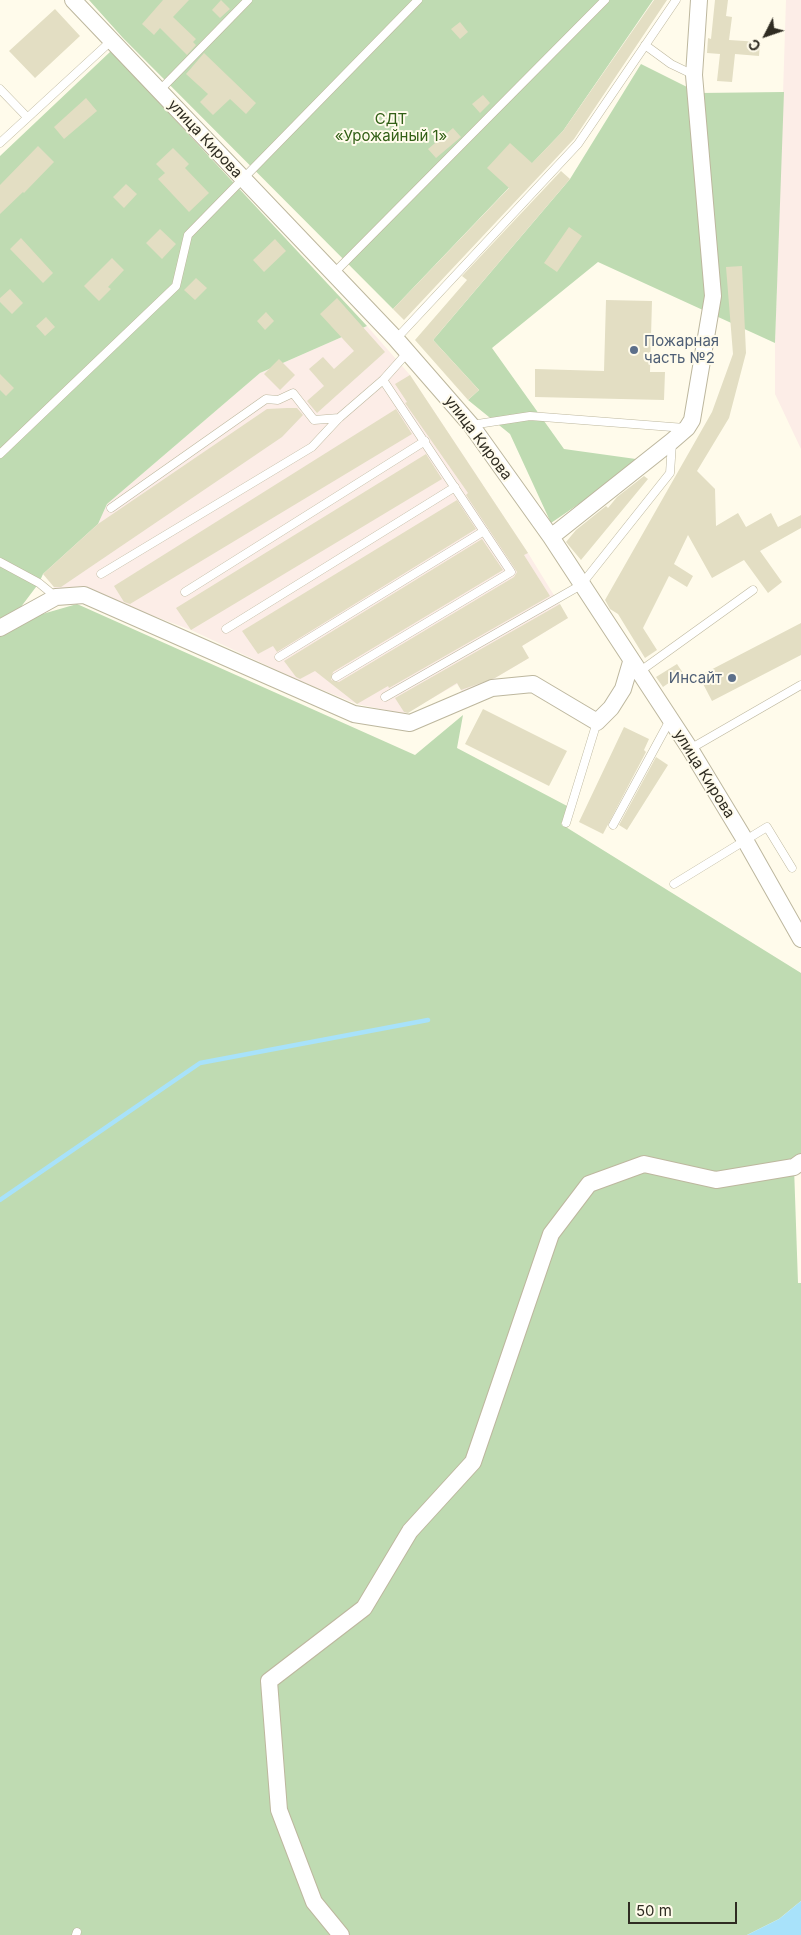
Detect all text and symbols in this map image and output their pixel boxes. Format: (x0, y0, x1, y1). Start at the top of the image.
north arrow (741, 10, 791, 60)
text: С (744, 36, 764, 55)
street label: улица Кирова (164, 96, 246, 182)
park label: СДТ «Урожайный 1» (335, 110, 447, 145)
place label: Пожарная часть №2 (644, 332, 719, 367)
marker: Пожарная часть №2 (628, 344, 640, 356)
street label: улица Кирова (440, 392, 516, 484)
place label: Инсайт (669, 669, 722, 687)
marker: Инсайт (726, 672, 738, 684)
street label: улица Кирова (670, 726, 738, 822)
scale bar (631, 1892, 740, 1924)
text: 50 m (636, 1901, 672, 1920)

